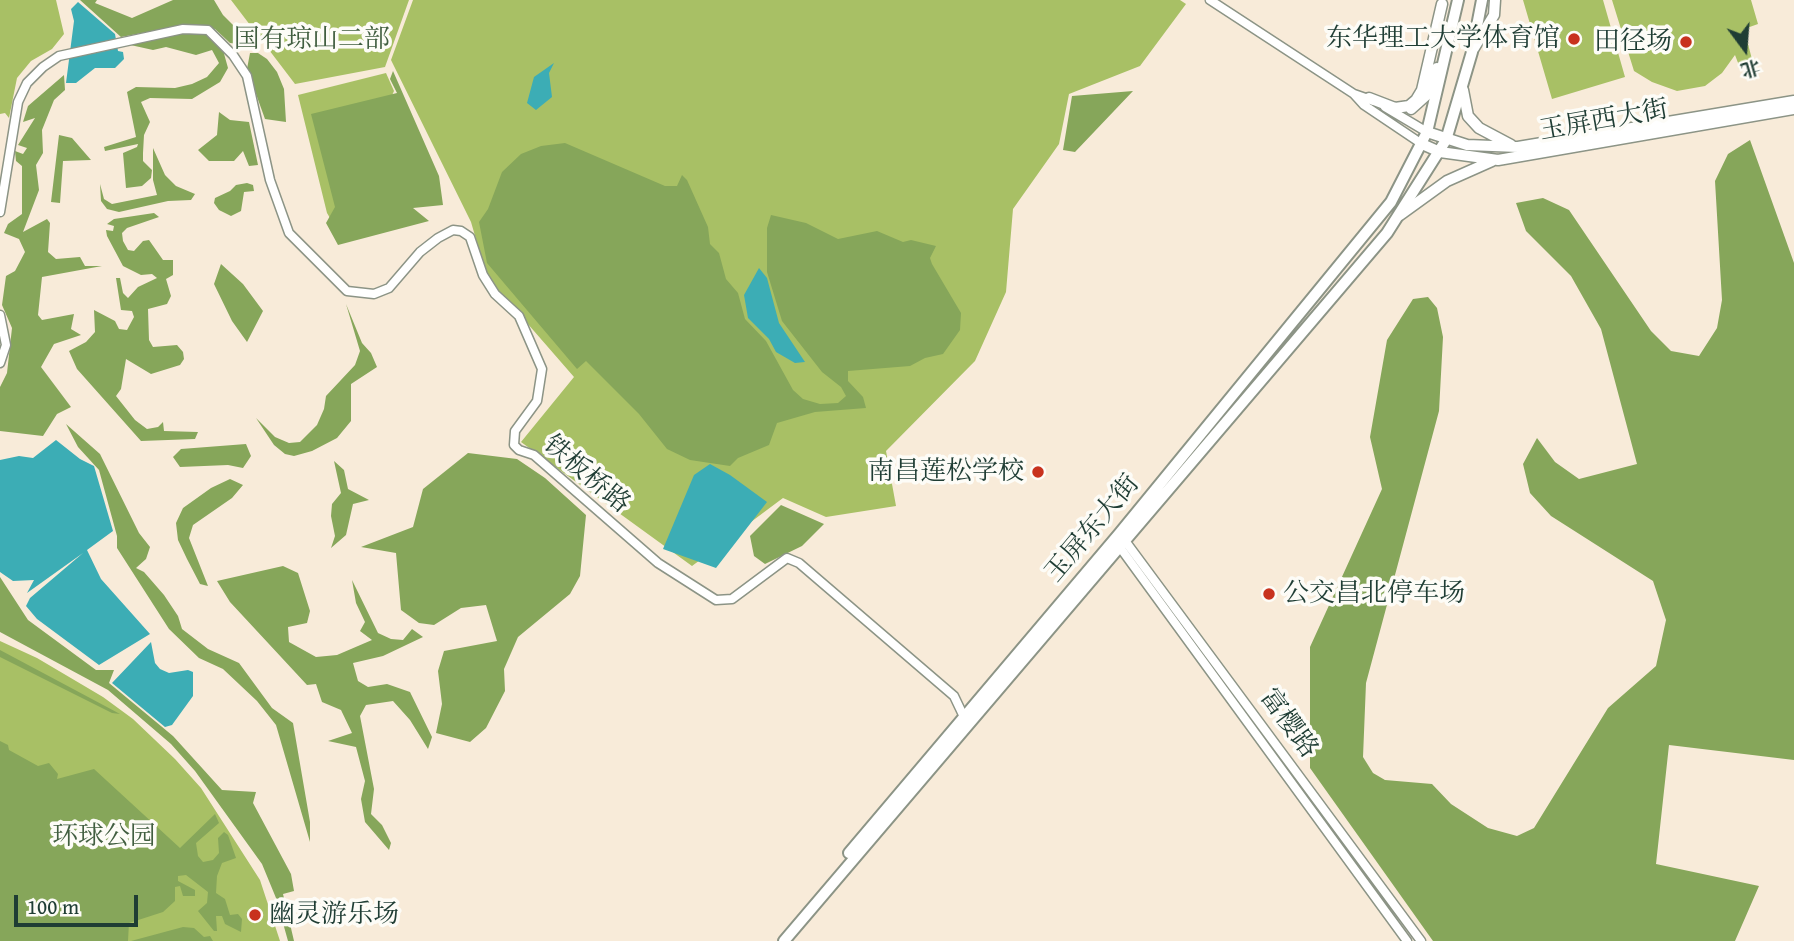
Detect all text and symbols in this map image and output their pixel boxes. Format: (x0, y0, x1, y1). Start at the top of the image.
north arrow (1710, 14, 1780, 84)
place label: 东华理工大学体育馆 (1326, 23, 1560, 55)
park label: 国有琼山二部 (234, 24, 390, 56)
place label: 田径场 (1594, 26, 1672, 58)
marker: 东华理工大学体育馆 (1566, 31, 1582, 47)
marker: 田径场 (1678, 34, 1694, 50)
text: 北 (1738, 53, 1764, 85)
street label: 玉屏西大街 (1537, 94, 1671, 148)
street label: 铁板桥路 (536, 430, 636, 520)
place label: 南昌莲松学校 (868, 456, 1024, 488)
marker: 南昌莲松学校 (1030, 464, 1046, 480)
street label: 玉屏东大街 (1039, 469, 1147, 589)
place label: 公交昌北停车场 (1283, 578, 1465, 610)
marker: 公交昌北停车场 (1261, 586, 1277, 602)
street label: 富樱路 (1252, 683, 1324, 765)
park label: 环球公园 (52, 821, 156, 853)
scale bar (18, 881, 142, 925)
text: 100 m (27, 891, 79, 922)
place label: 幽灵游乐场 (269, 899, 399, 931)
marker: 幽灵游乐场 (247, 907, 263, 923)

